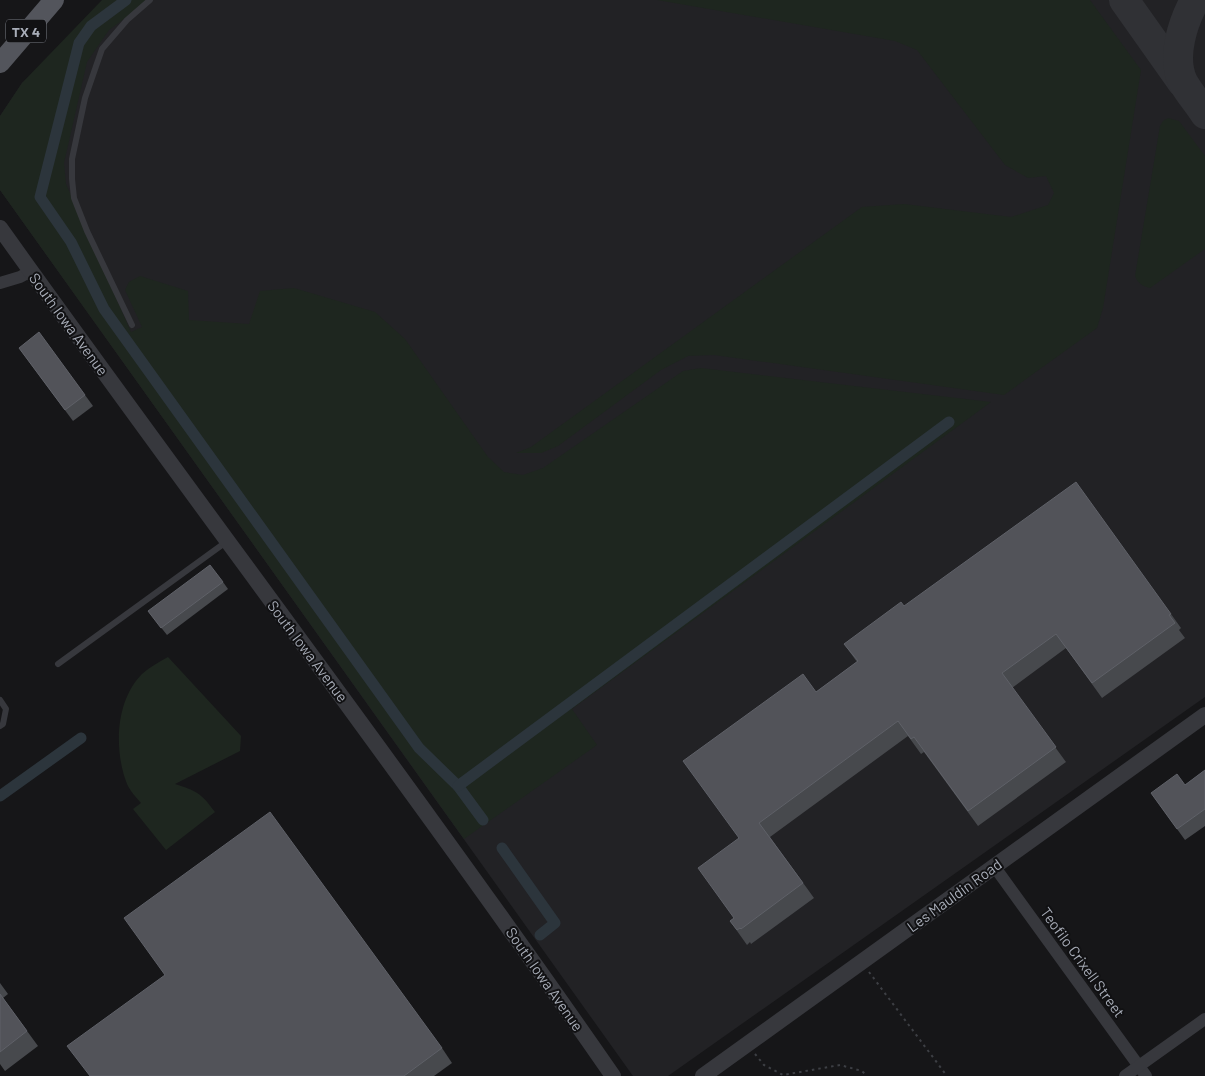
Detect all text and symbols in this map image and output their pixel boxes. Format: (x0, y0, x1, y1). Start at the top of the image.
road number: TX 4 (6, 20, 46, 42)
street label: South Iowa Avenue (26, 269, 112, 379)
street label: South Iowa Avenue (264, 597, 352, 705)
street label: Les Mauldin Road (903, 855, 1005, 935)
street label: Teofilo Crixell Street (1037, 903, 1129, 1021)
street label: South Iowa Avenue (503, 924, 587, 1034)

